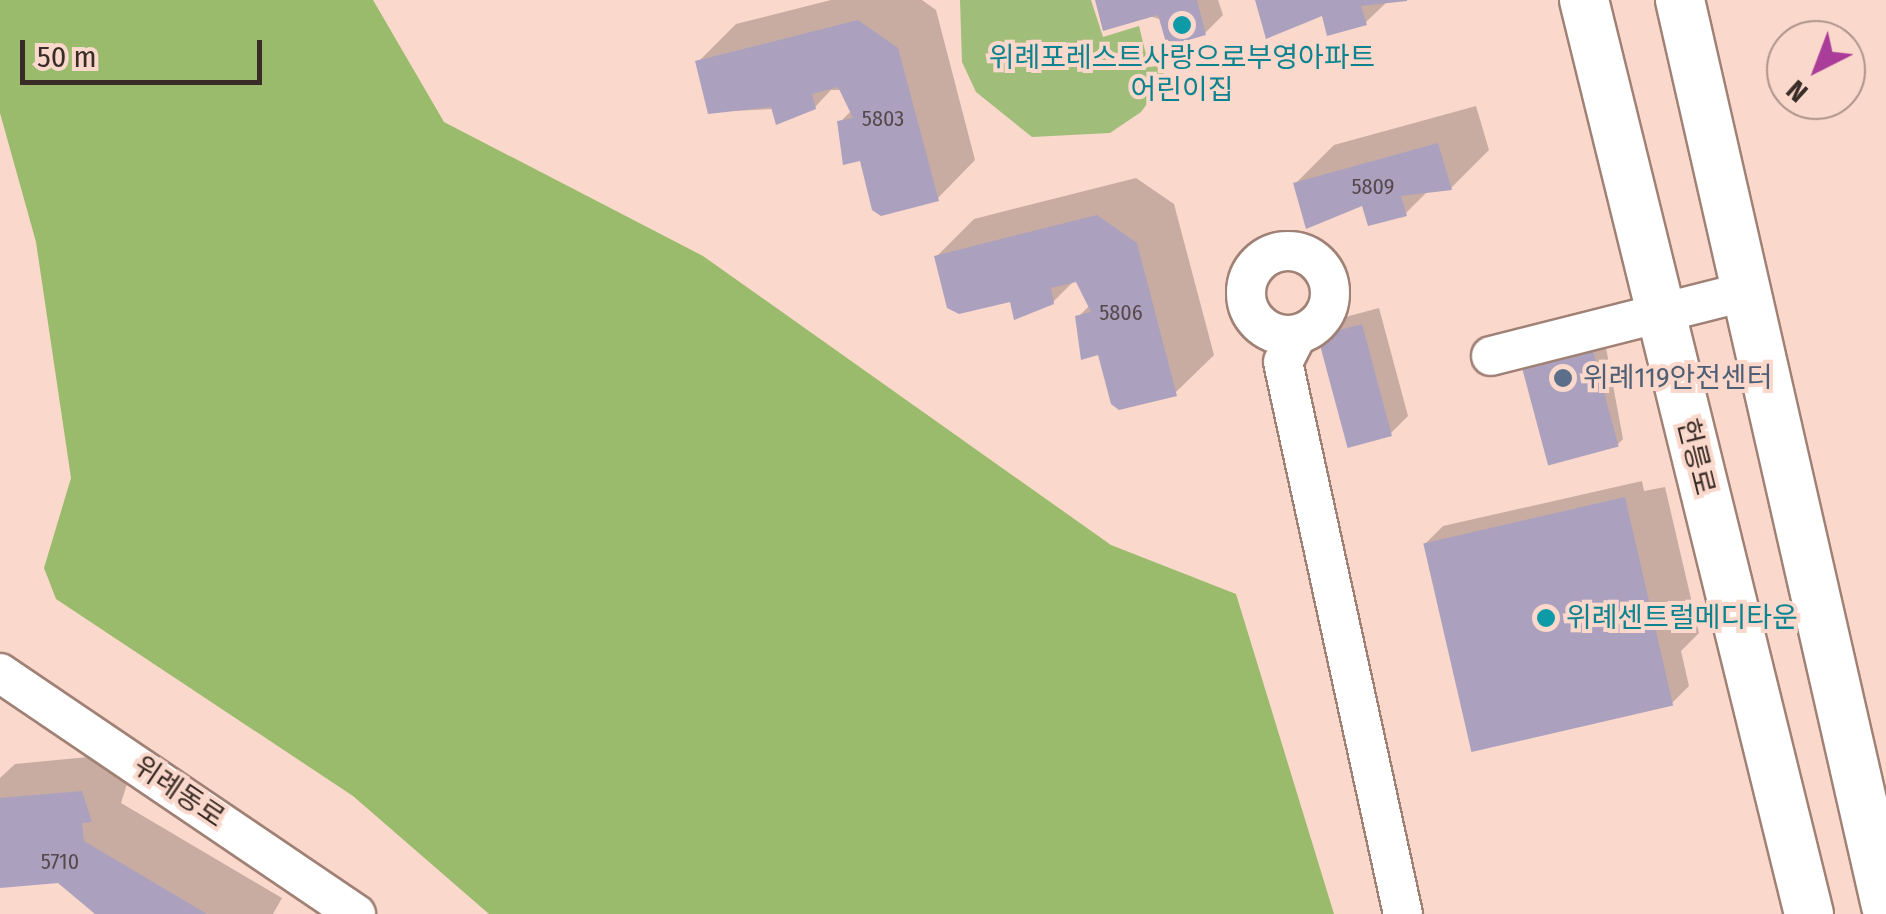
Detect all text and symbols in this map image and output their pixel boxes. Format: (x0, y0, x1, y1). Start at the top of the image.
marker: 위례포레스트사랑으로부영아파트 어린이집 (1171, 14, 1193, 36)
scale bar (25, 20, 268, 82)
north arrow (1766, 20, 1866, 120)
text: 50 m (37, 39, 97, 75)
place label: 위례포레스트사랑으로부영아파트 어린이집 (989, 41, 1375, 107)
text: N (1780, 73, 1814, 109)
house number: 5803 (862, 106, 904, 132)
house number: 5809 (1351, 174, 1395, 200)
house number: 5806 (1099, 300, 1143, 326)
place label: 위례119안전센터 (1583, 361, 1773, 395)
marker: 위례119안전센터 (1552, 367, 1574, 389)
street label: 헌릉로 (1670, 415, 1722, 499)
place label: 위례센트럴메디타운 (1566, 601, 1798, 635)
marker: 위례센트럴메디타운 (1535, 607, 1557, 629)
street label: 위례동로 (127, 749, 231, 835)
house number: 5710 (41, 849, 79, 875)

